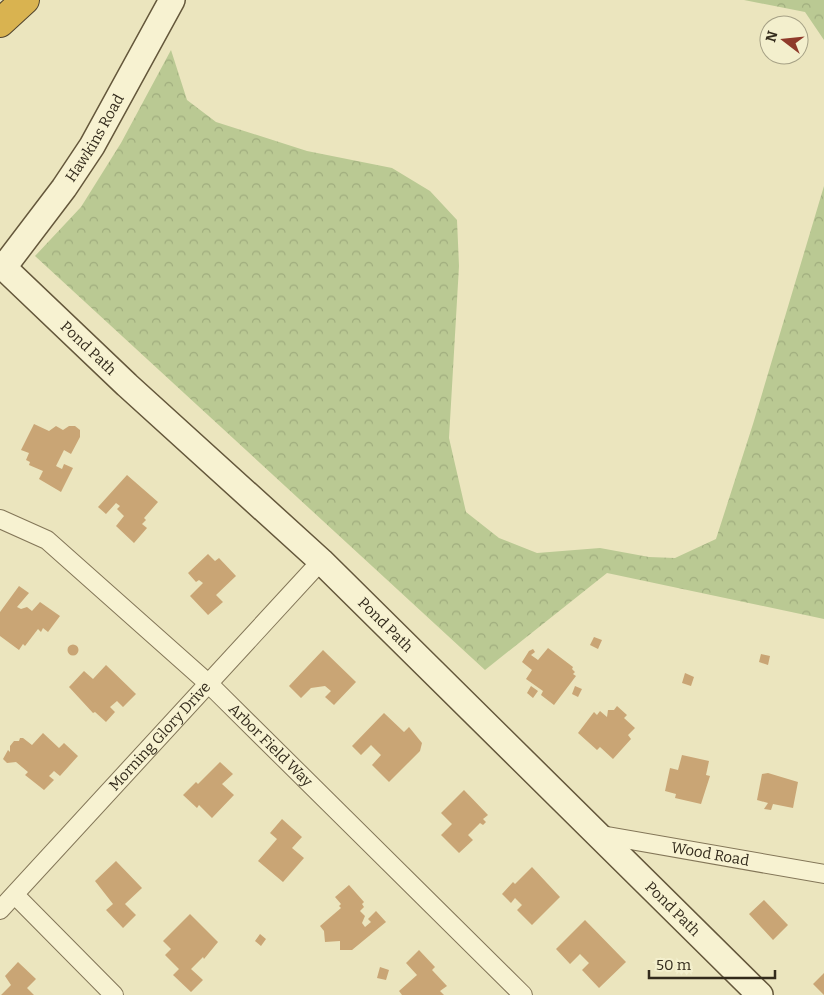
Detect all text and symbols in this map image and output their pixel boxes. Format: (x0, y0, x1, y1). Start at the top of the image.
north arrow (759, 15, 809, 65)
text: N (762, 29, 782, 44)
street label: Hawkins Road (62, 91, 128, 185)
street label: Pond Path (57, 317, 120, 379)
street label: Pond Path (354, 594, 417, 656)
street label: Morning Glory Drive (105, 678, 214, 795)
street label: Arbor Field Way (225, 700, 316, 790)
street label: Wood Road (670, 838, 751, 870)
street label: Pond Path (641, 878, 705, 940)
scale bar (649, 948, 775, 980)
text: 50 m (656, 956, 692, 974)

